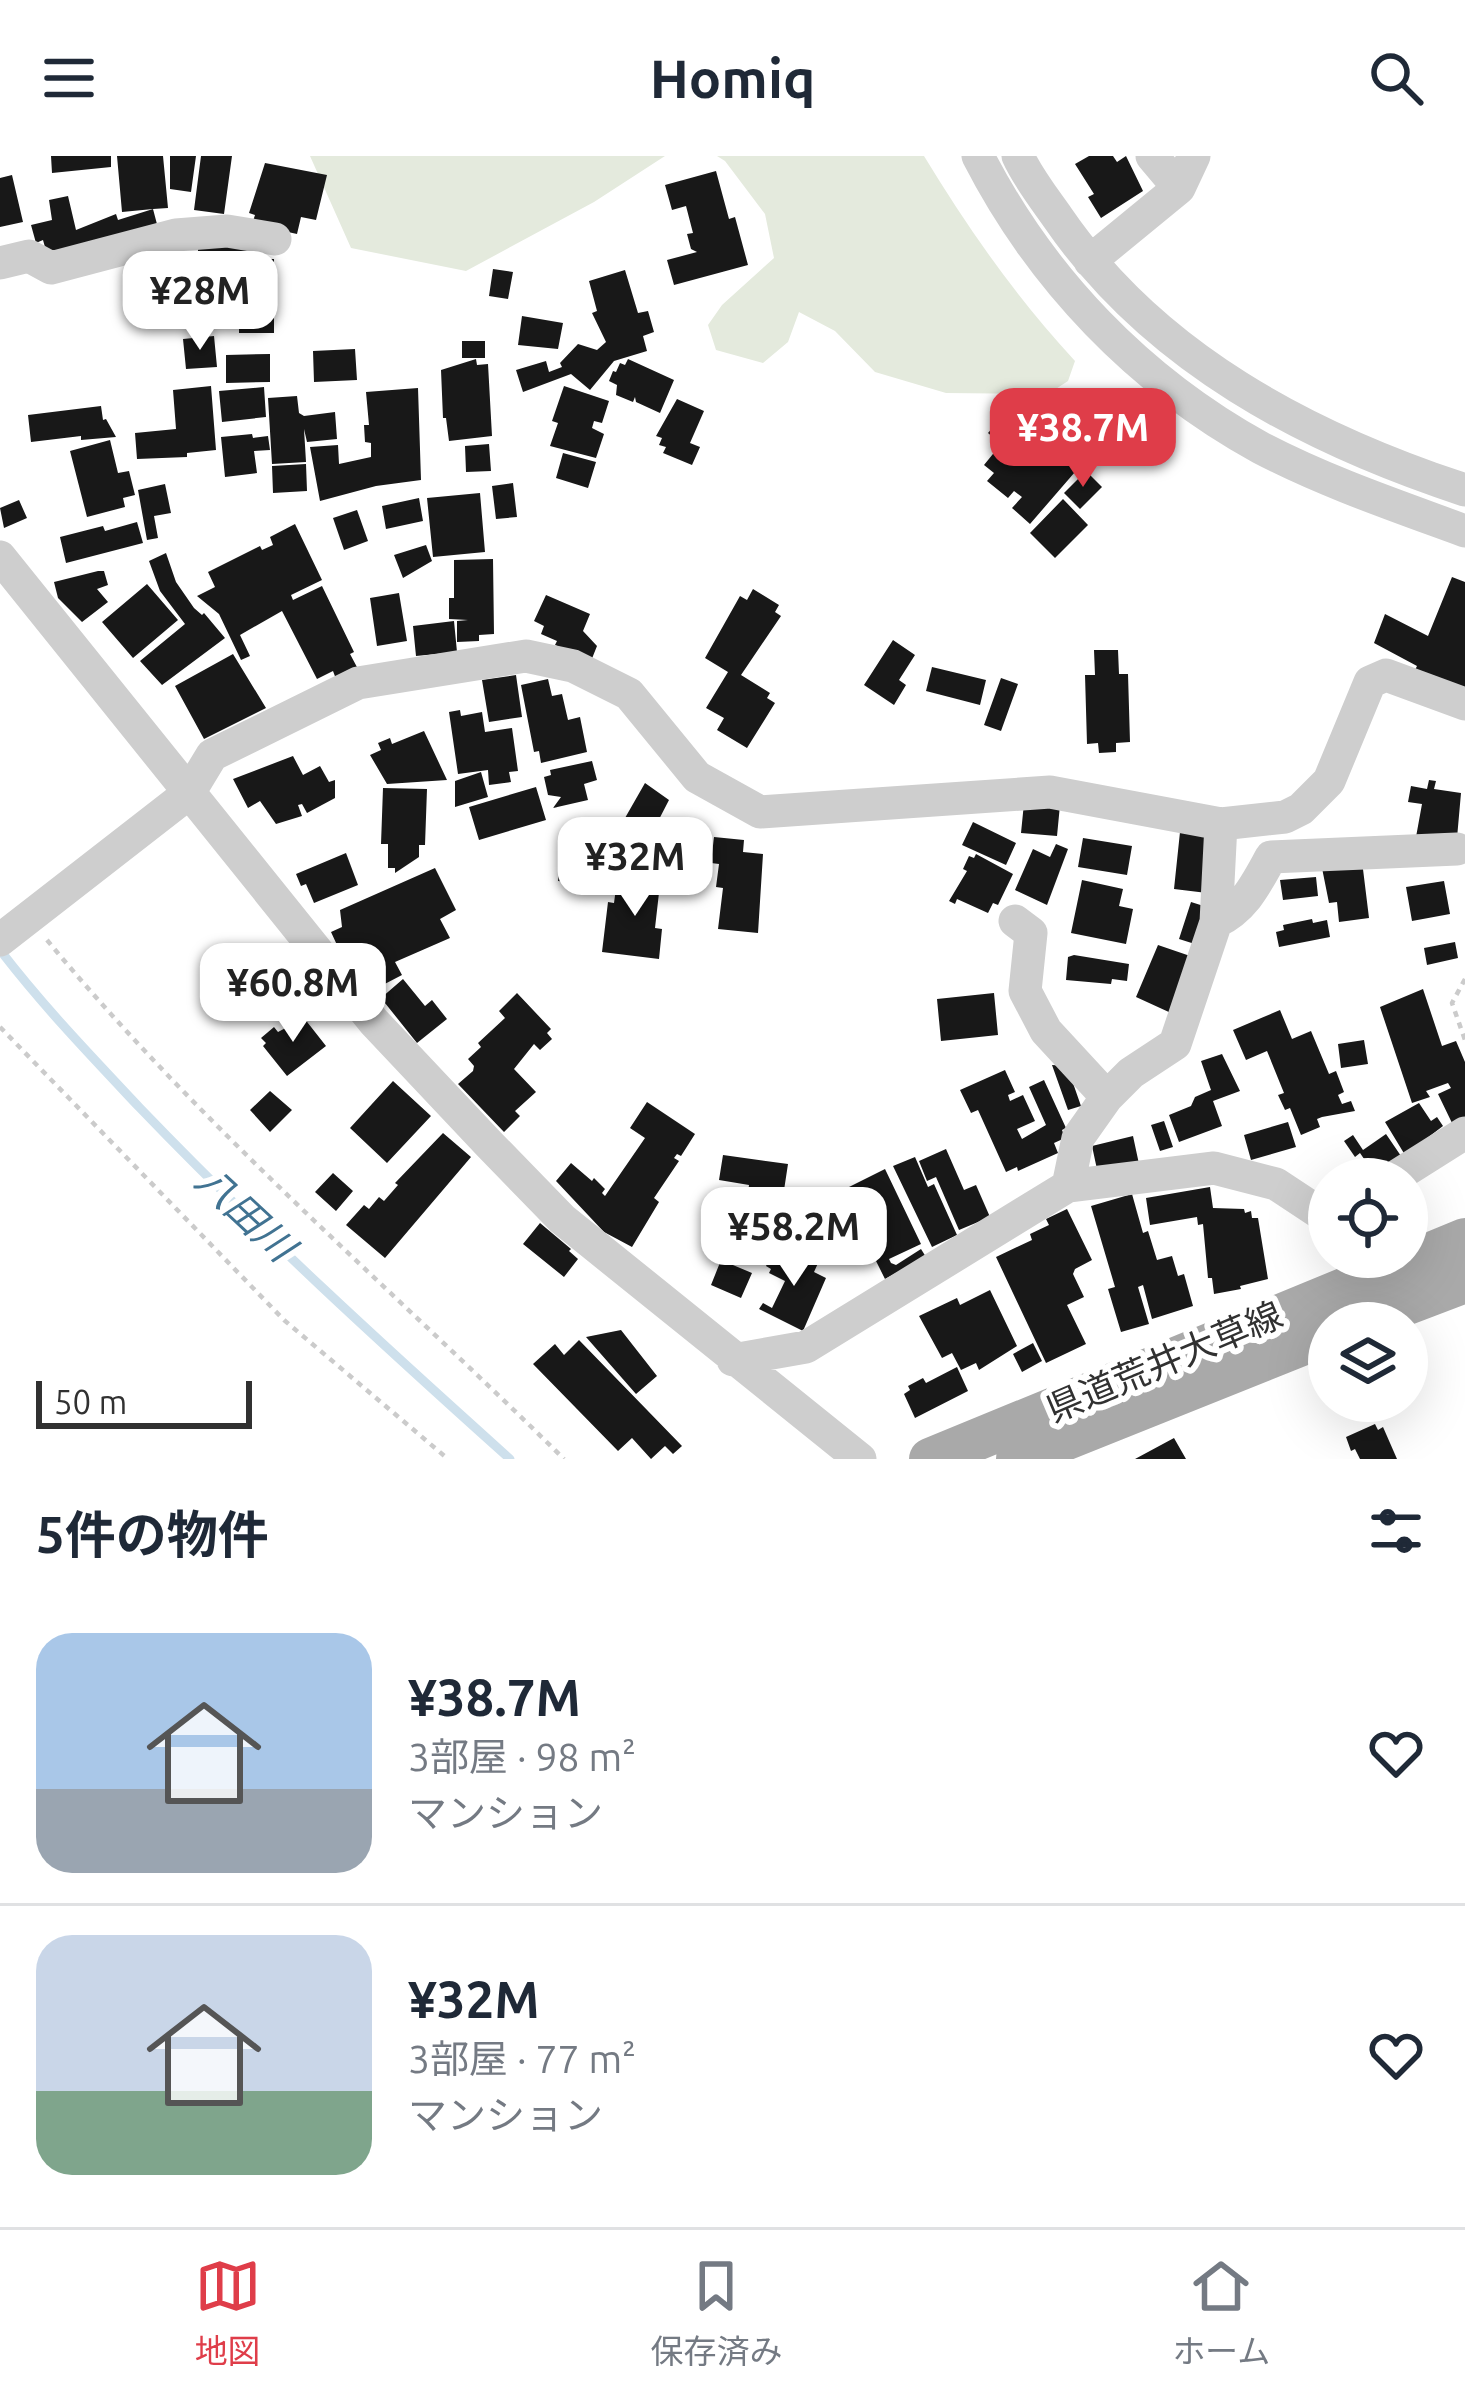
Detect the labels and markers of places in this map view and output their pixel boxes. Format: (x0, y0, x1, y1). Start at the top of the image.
pin: ¥28M (129, 251, 271, 353)
pin: ¥38.7M (985, 388, 1181, 490)
pin: ¥32M (564, 817, 706, 919)
pin: ¥60.8M (195, 943, 391, 1045)
pin: ¥58.2M (696, 1187, 892, 1289)

